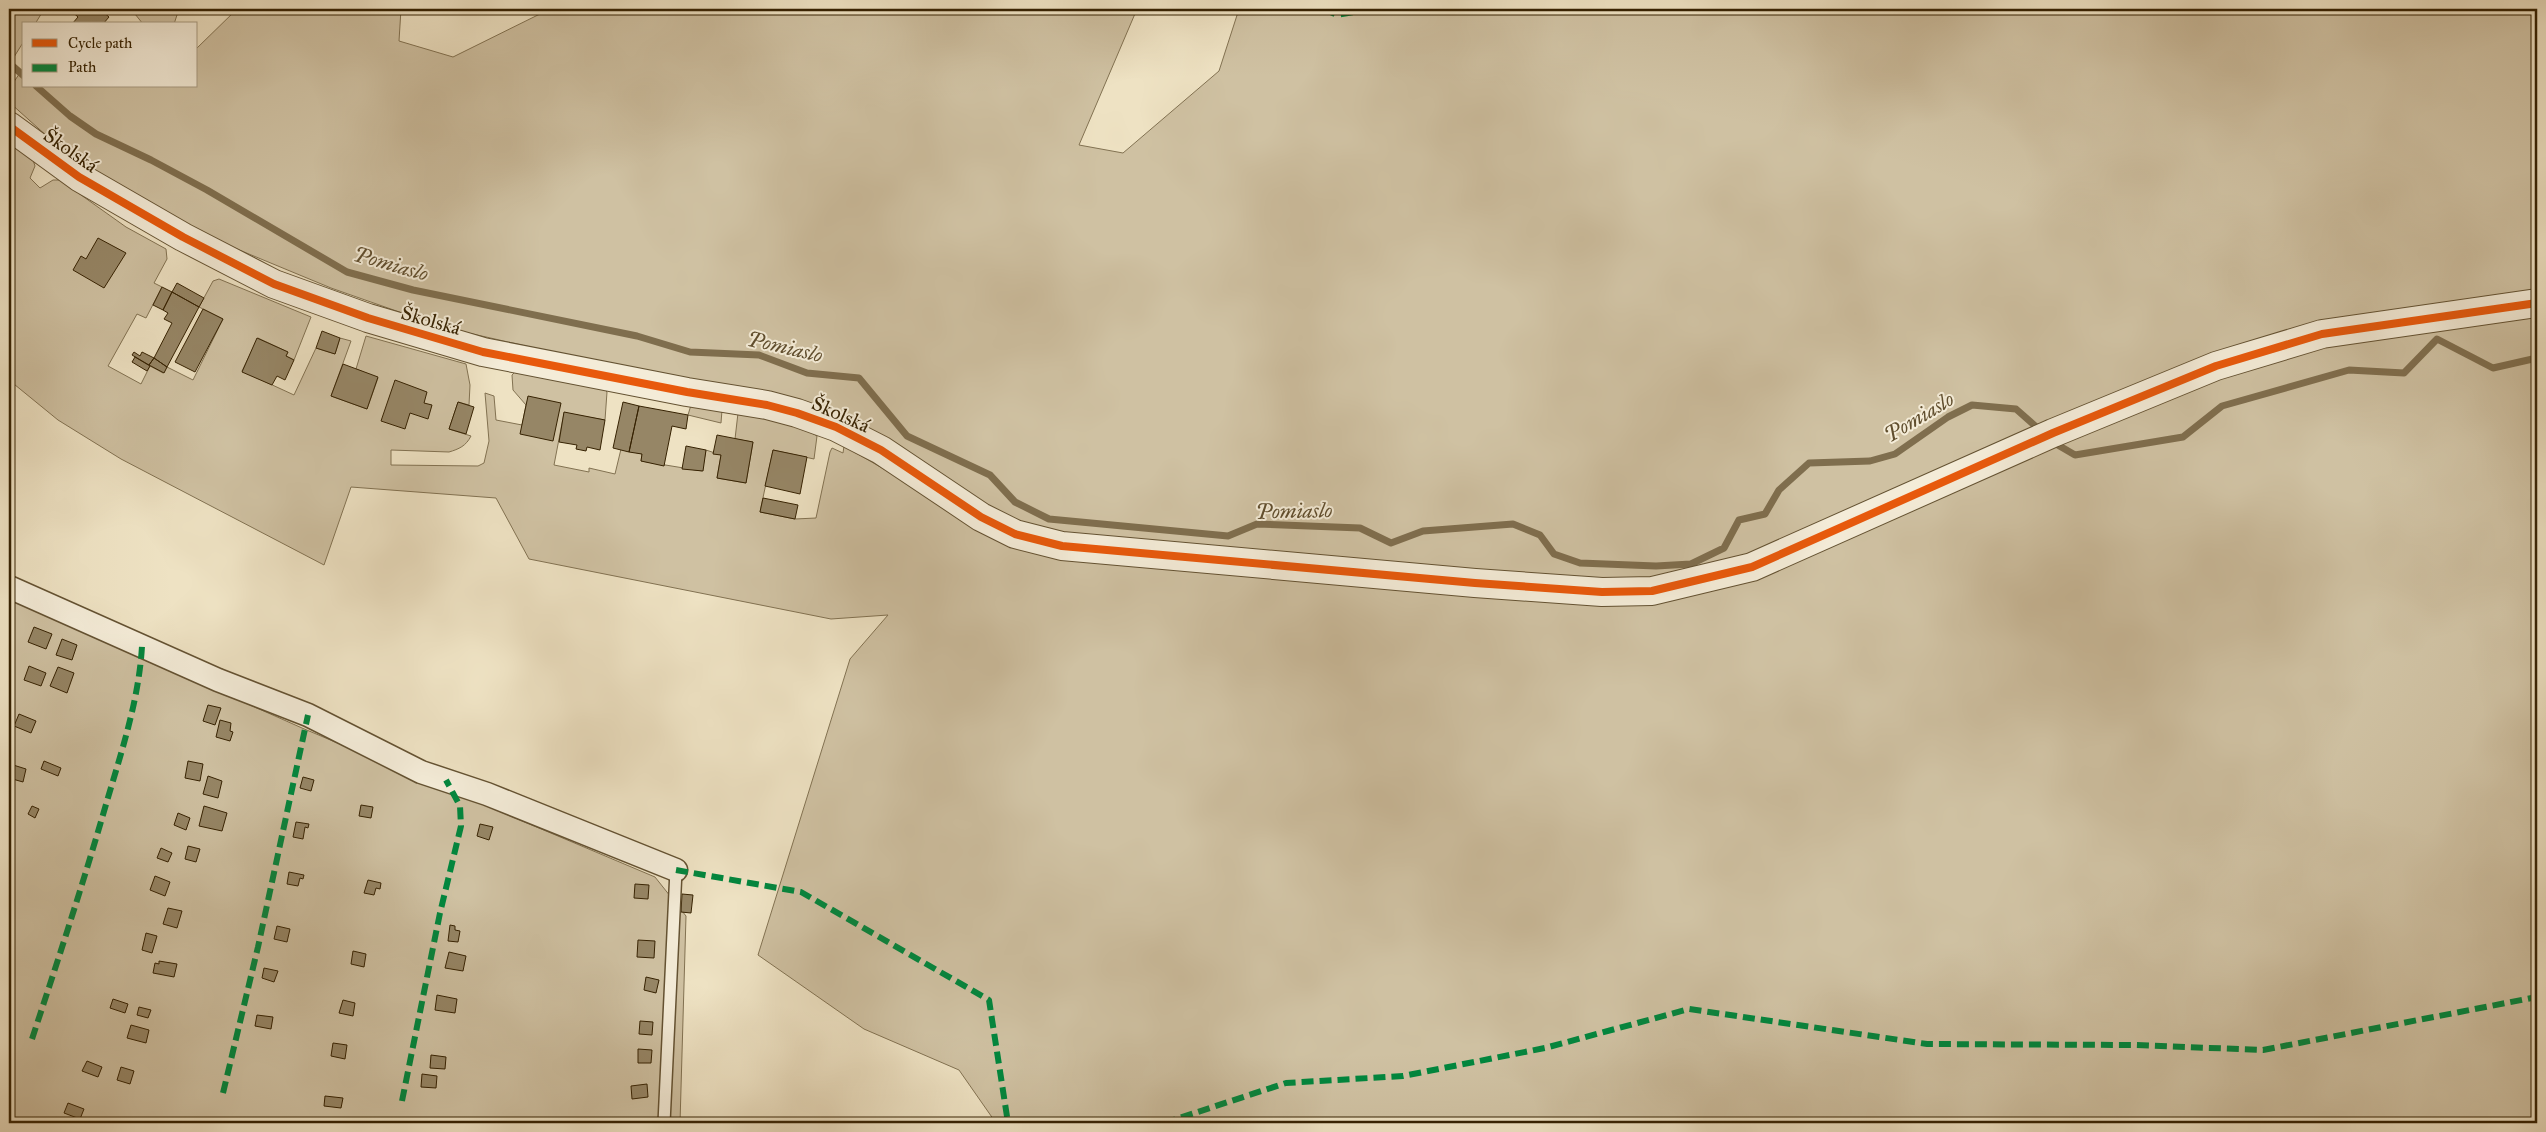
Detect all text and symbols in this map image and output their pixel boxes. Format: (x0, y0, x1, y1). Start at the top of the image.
legend (22, 22, 198, 88)
text: Cycle path (68, 34, 133, 52)
text: Path (68, 58, 97, 76)
street label: Školská (39, 122, 104, 178)
water label: Pomiaslo (351, 241, 431, 287)
street label: Školská (398, 299, 464, 340)
water label: Pomiaslo (745, 326, 825, 368)
water label: Pomiaslo (1879, 386, 1959, 448)
street label: Školská (808, 390, 875, 438)
water label: Pomiaslo (1255, 497, 1333, 525)

